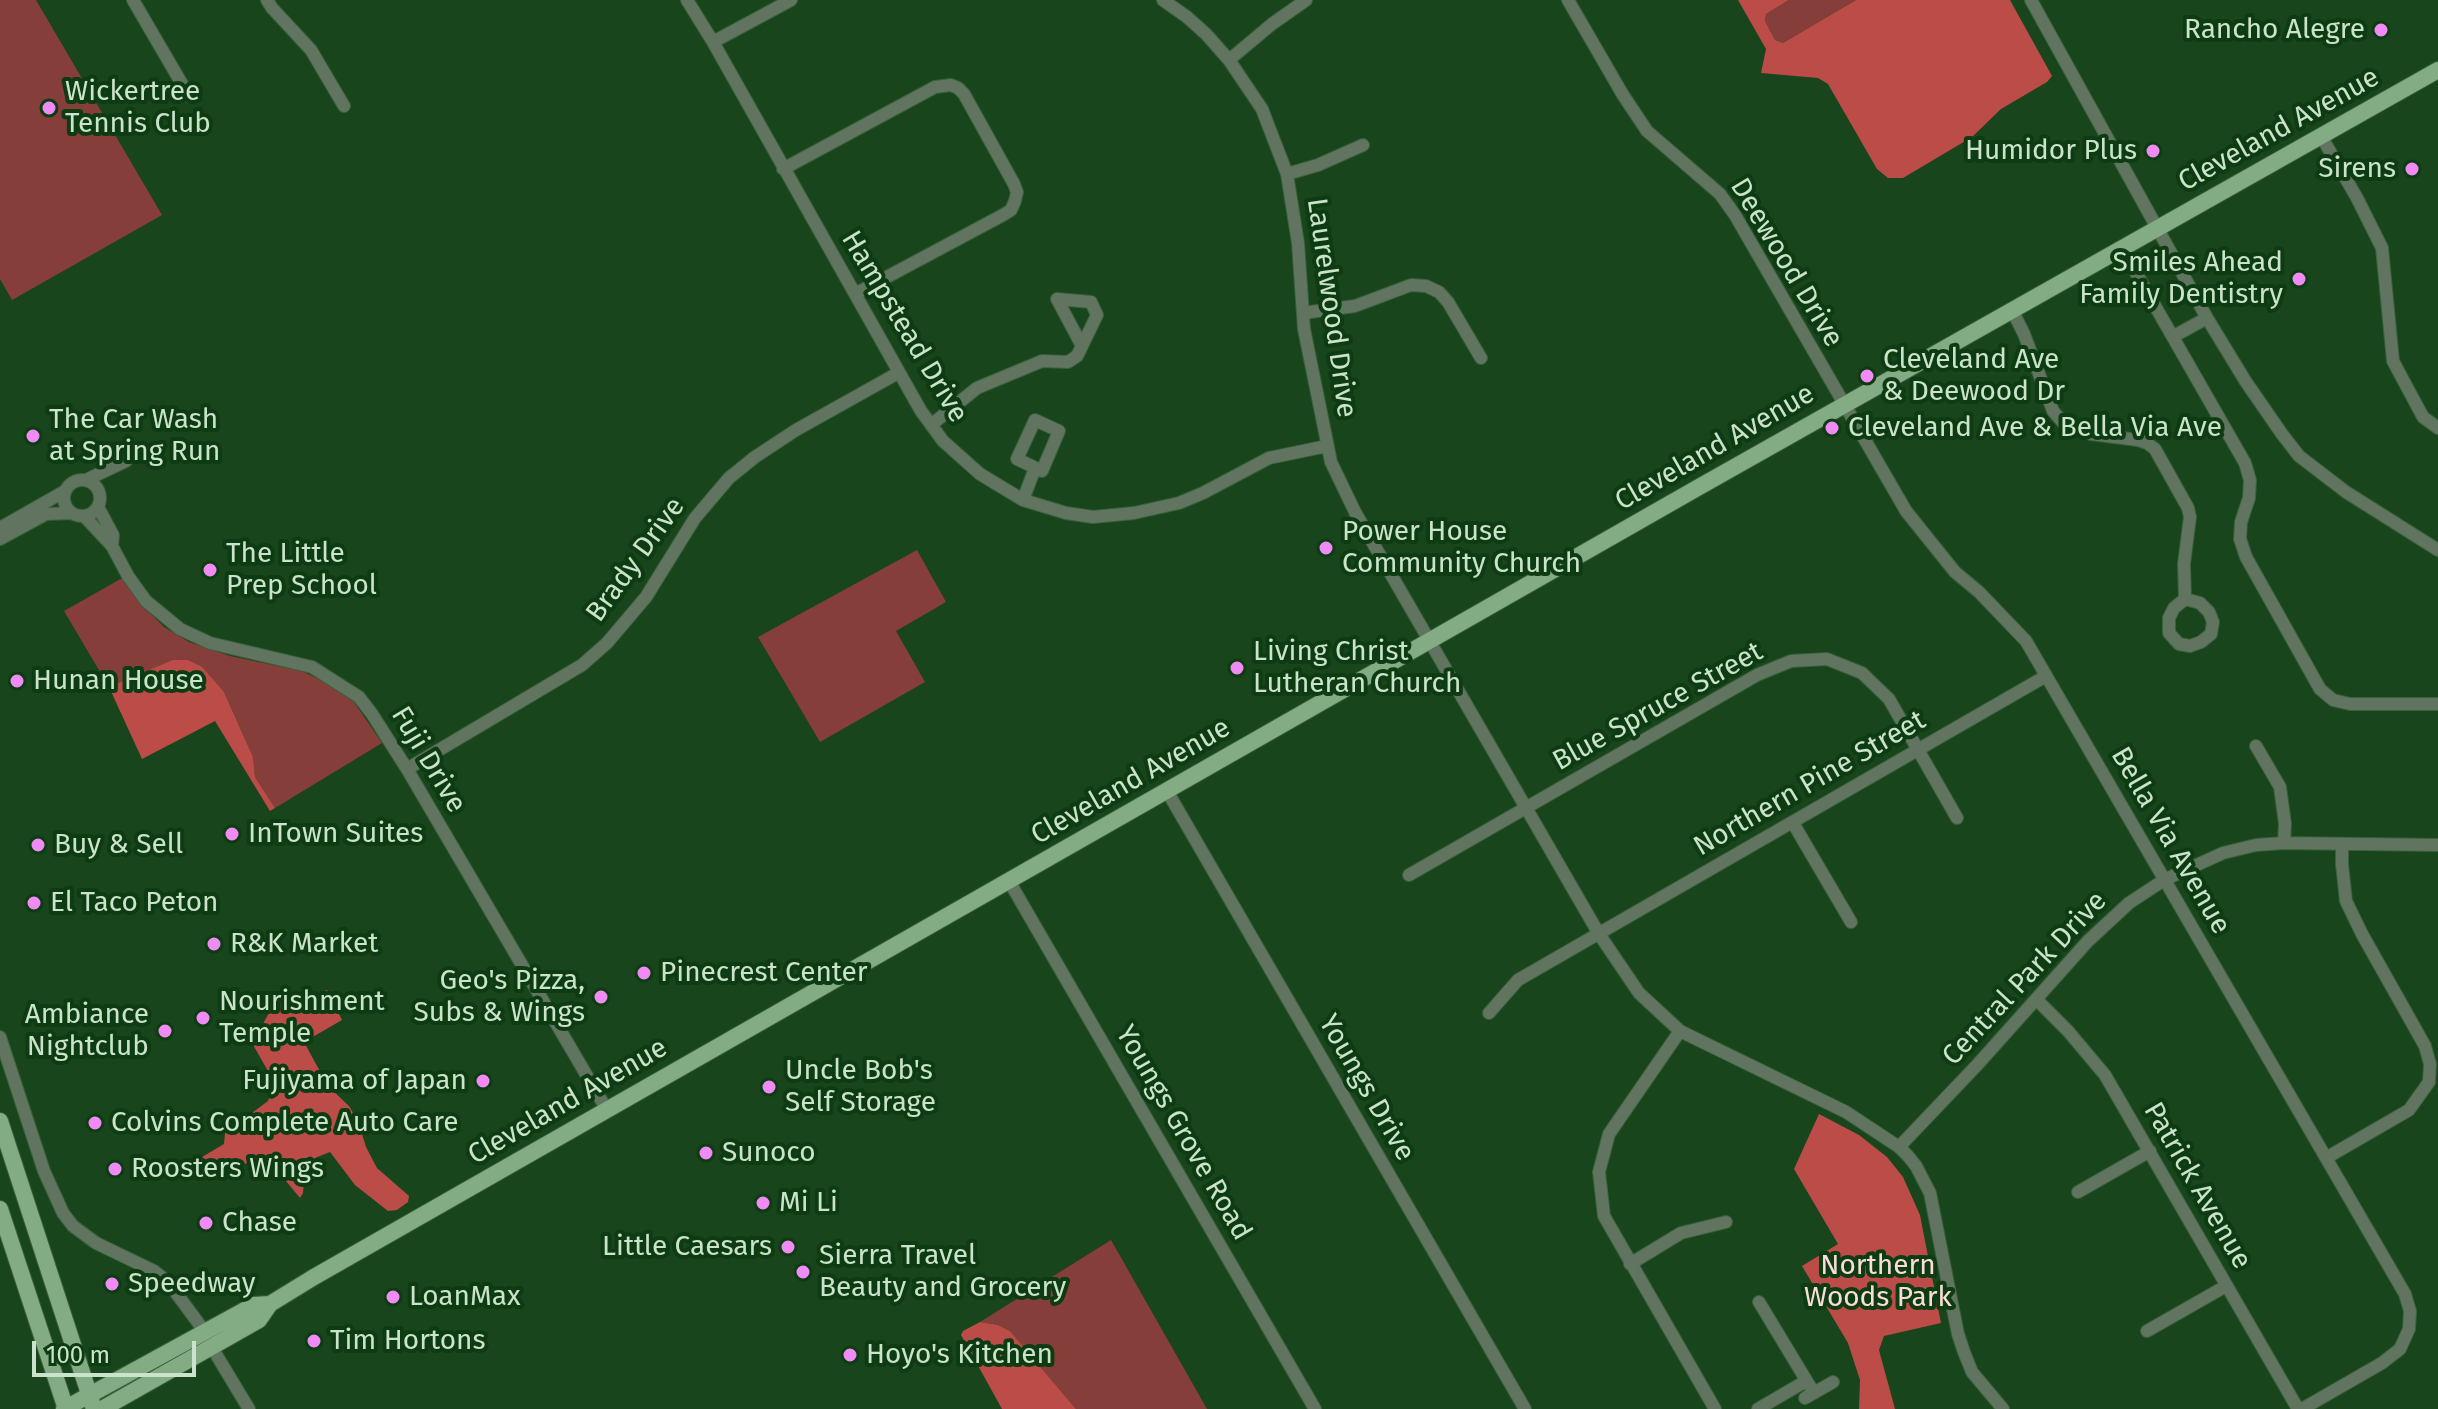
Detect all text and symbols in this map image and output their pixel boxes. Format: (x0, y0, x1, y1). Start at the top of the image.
place label: Rancho Alegre (2184, 13, 2365, 47)
marker: Rancho Alegre (2372, 21, 2390, 39)
street label: Cleveland Avenue (2173, 61, 2385, 199)
place label: Wickertree Tennis Club (65, 75, 211, 141)
marker: Wickertree Tennis Club (40, 99, 58, 117)
place label: Humidor Plus (1965, 134, 2137, 168)
marker: Humidor Plus (2144, 142, 2162, 160)
place label: Sirens (2318, 152, 2396, 186)
marker: Sirens (2403, 160, 2421, 178)
street label: Deewood Drive (1722, 172, 1850, 354)
street label: Laurelwood Drive (1299, 196, 1363, 420)
street label: Hampstead Drive (834, 225, 974, 429)
place label: Smiles Ahead Family Dentistry (2079, 246, 2283, 312)
marker: Smiles Ahead Family Dentistry (2290, 270, 2308, 288)
place label: Cleveland Ave & Deewood Dr (1883, 343, 2065, 409)
marker: Cleveland Ave & Deewood Dr (1858, 367, 1876, 385)
street label: Cleveland Avenue (1609, 377, 1821, 519)
place label: The Car Wash at Spring Run (49, 403, 220, 469)
place label: Cleveland Ave & Bella Via Ave (1848, 411, 2222, 445)
marker: Cleveland Ave & Bella Via Ave (1823, 419, 1841, 437)
marker: The Car Wash at Spring Run (24, 427, 42, 445)
street label: Brady Drive (580, 491, 692, 629)
place label: Power House Community Church (1342, 515, 1581, 581)
place label: The Little Prep School (226, 537, 377, 603)
marker: Power House Community Church (1317, 539, 1335, 557)
marker: The Little Prep School (201, 561, 219, 579)
place label: Living Christ Lutheran Church (1253, 635, 1461, 701)
street label: Blue Spruce Street (1547, 635, 1769, 779)
marker: Living Christ Lutheran Church (1228, 659, 1246, 677)
place label: Hunan House (33, 664, 204, 698)
marker: Hunan House (8, 672, 26, 690)
street label: Fuji Drive (383, 701, 473, 819)
street label: Northern Pine Street (1688, 704, 1932, 864)
street label: Cleveland Avenue (1025, 711, 1237, 853)
street label: Bella Via Avenue (2103, 742, 2237, 940)
place label: InTown Suites (248, 817, 423, 851)
marker: InTown Suites (223, 825, 241, 843)
place label: Buy & Sell (54, 828, 183, 862)
marker: Buy & Sell (29, 836, 47, 854)
street label: Central Park Drive (1936, 885, 2114, 1073)
place label: El Taco Peton (50, 886, 218, 920)
marker: El Taco Peton (25, 894, 43, 912)
place label: R&K Market (230, 927, 378, 961)
marker: R&K Market (205, 935, 223, 953)
place label: Pinecrest Center (660, 956, 868, 990)
place label: Geo's Pizza, Subs & Wings (414, 964, 585, 1030)
marker: Pinecrest Center (635, 964, 653, 982)
place label: Nourishment Temple (219, 985, 385, 1051)
marker: Geo's Pizza, Subs & Wings (592, 988, 610, 1006)
place label: Ambiance Nightclub (25, 998, 149, 1064)
marker: Nourishment Temple (194, 1009, 212, 1027)
street label: Youngs Drive (1311, 1009, 1421, 1167)
street label: Youngs Grove Road (1108, 1020, 1258, 1246)
marker: Ambiance Nightclub (156, 1022, 174, 1040)
street label: Cleveland Avenue (462, 1031, 674, 1173)
place label: Uncle Bob's Self Storage (785, 1054, 936, 1120)
place label: Fujiyama of Japan (242, 1064, 467, 1098)
marker: Fujiyama of Japan (474, 1072, 492, 1090)
marker: Uncle Bob's Self Storage (760, 1078, 778, 1096)
street label: Patrick Avenue (2136, 1097, 2258, 1275)
place label: Colvins Complete Auto Care (111, 1106, 458, 1140)
marker: Colvins Complete Auto Care (86, 1114, 104, 1132)
place label: Sunoco (722, 1136, 815, 1170)
marker: Sunoco (697, 1144, 715, 1162)
place label: Roosters Wings (131, 1152, 324, 1186)
marker: Roosters Wings (106, 1160, 124, 1178)
place label: Mi Li (779, 1186, 838, 1220)
marker: Mi Li (754, 1194, 772, 1212)
place label: Chase (222, 1206, 297, 1240)
marker: Chase (197, 1214, 215, 1232)
place label: Little Caesars (602, 1230, 772, 1264)
marker: Little Caesars (779, 1238, 797, 1256)
place label: Sierra Travel Beauty and Grocery (819, 1239, 1066, 1305)
park label: Northern Woods Park (1804, 1249, 1952, 1315)
marker: Sierra Travel Beauty and Grocery (794, 1263, 812, 1281)
place label: Speedway (128, 1267, 255, 1301)
marker: Speedway (103, 1275, 121, 1293)
place label: LoanMax (409, 1280, 521, 1314)
marker: LoanMax (384, 1288, 402, 1306)
place label: Tim Hortons (330, 1324, 486, 1358)
scale bar (36, 1325, 200, 1375)
marker: Tim Hortons (305, 1332, 323, 1350)
place label: Hoyo's Kitchen (866, 1338, 1053, 1372)
text: 100 m (46, 1341, 110, 1369)
marker: Hoyo's Kitchen (841, 1346, 859, 1364)

